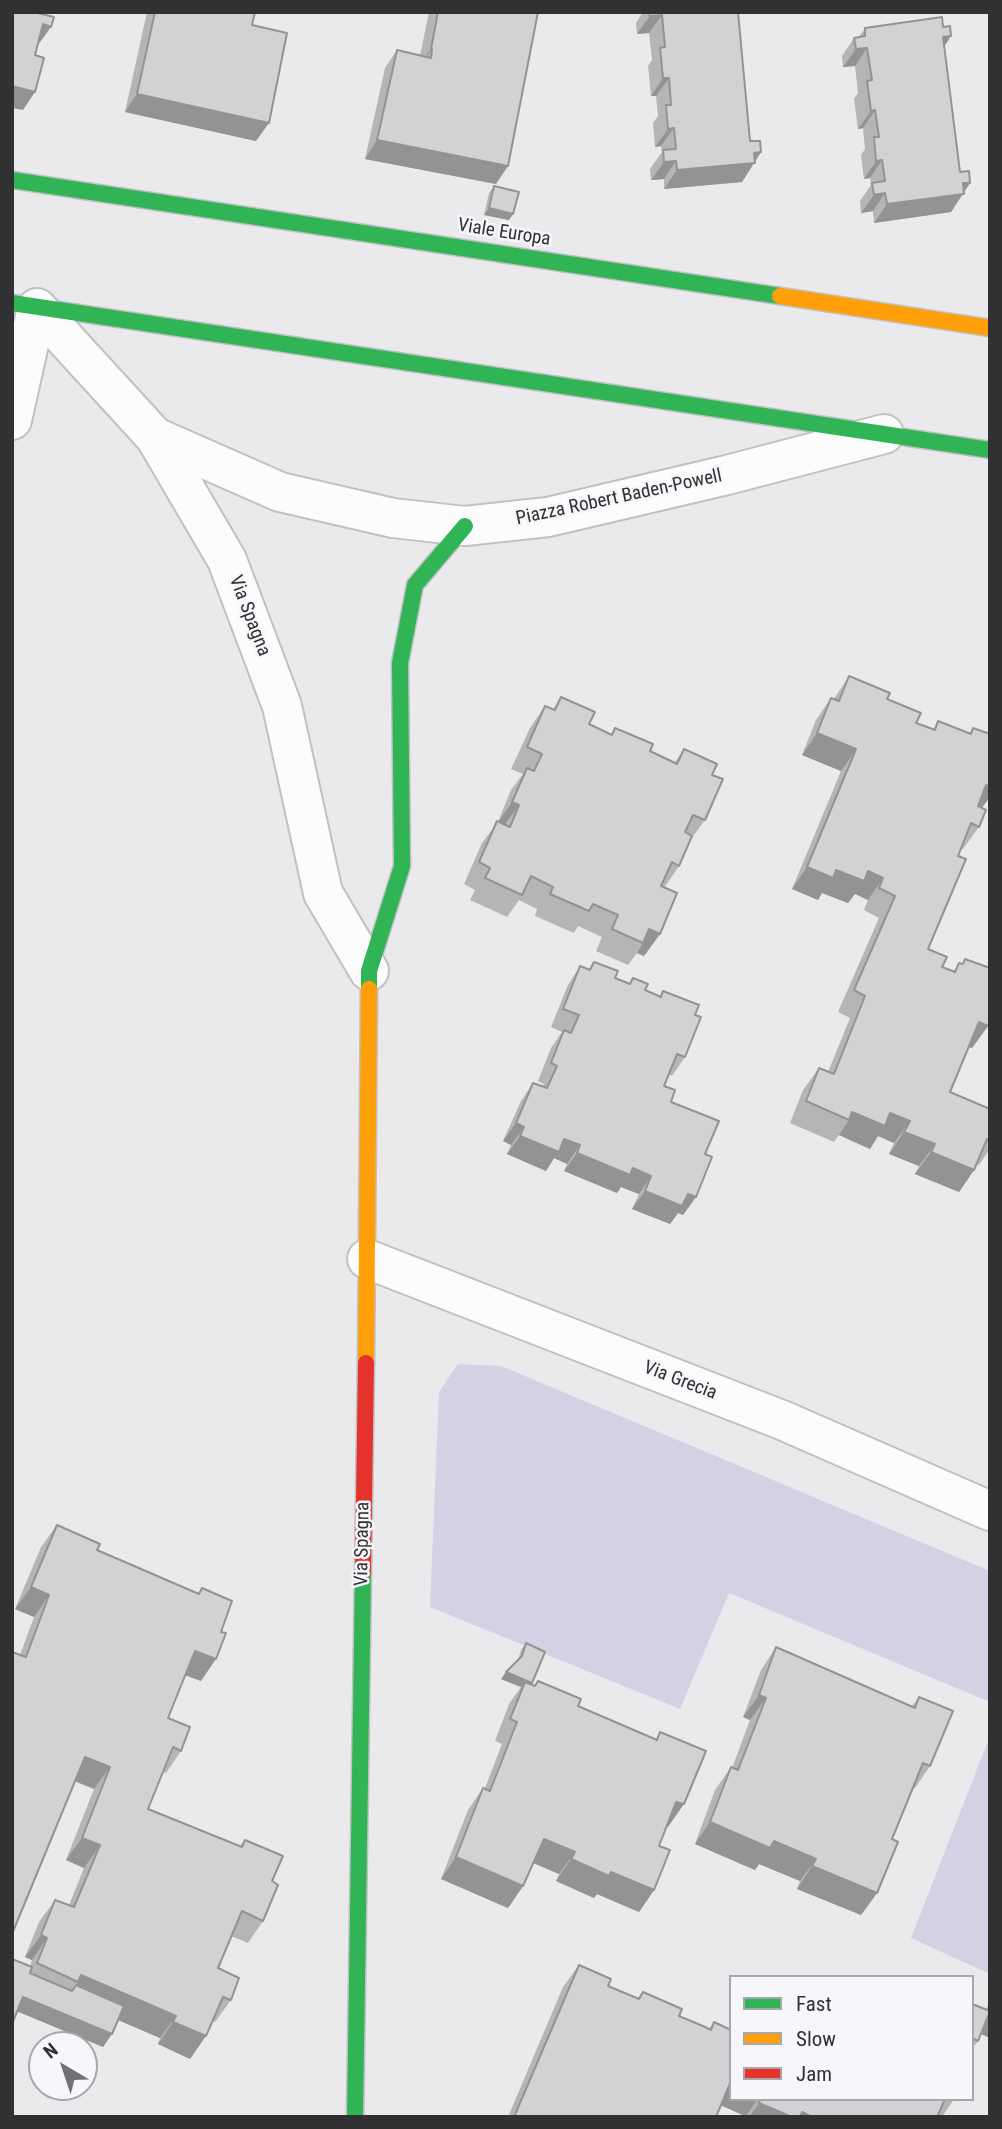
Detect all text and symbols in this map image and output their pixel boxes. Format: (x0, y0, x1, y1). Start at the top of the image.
street label: Viale Europa (456, 214, 552, 252)
street label: Piazza Robert Baden-Powell (514, 465, 724, 531)
street label: Via Spagna (223, 572, 275, 660)
street label: Via Grecia (640, 1357, 720, 1405)
street label: Via Spagna (351, 1502, 375, 1586)
legend (729, 1975, 974, 2101)
text: Fast (796, 1992, 832, 2016)
text: Slow (796, 2027, 836, 2051)
north arrow (28, 2031, 98, 2101)
text: N (39, 2038, 62, 2063)
text: Jam (796, 2062, 832, 2086)

